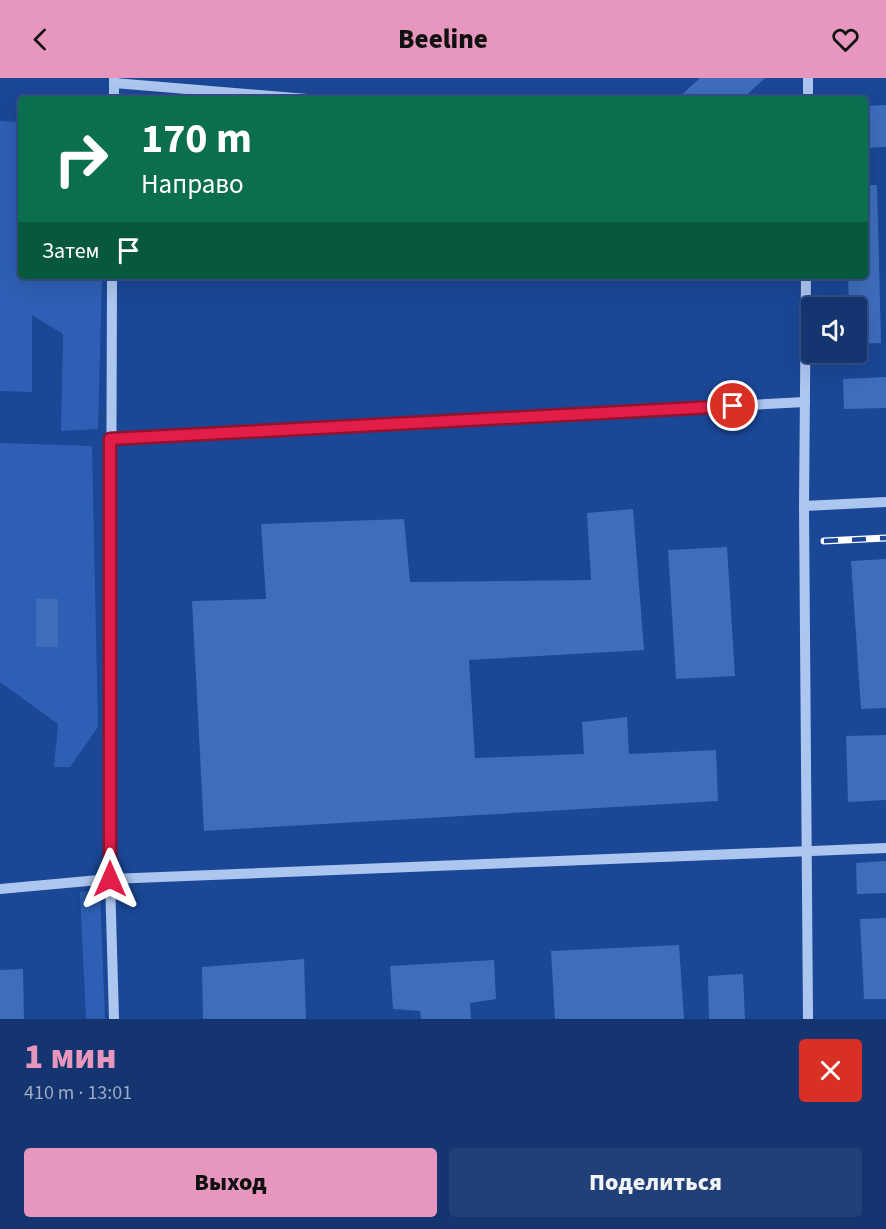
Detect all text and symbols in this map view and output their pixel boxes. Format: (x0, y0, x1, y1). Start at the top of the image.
text: Beeline (398, 20, 488, 59)
icon: back (24, 23, 57, 56)
icon: heart (829, 23, 862, 56)
text: 170 m (141, 109, 252, 169)
icon: right (42, 120, 120, 198)
text: Направо (141, 165, 244, 204)
icon: arrive (112, 234, 145, 267)
text: Затем (42, 235, 100, 267)
map controls (801, 297, 867, 363)
button: sound (801, 297, 867, 363)
pin (707, 380, 758, 431)
icon: arrive (716, 389, 749, 422)
position arrow (78, 847, 142, 911)
text: 1 мин (24, 1031, 117, 1082)
button: close (799, 1039, 862, 1102)
text: 410 m · 13:01 (24, 1079, 132, 1107)
button: Выход (24, 1148, 437, 1217)
button: Поделиться (449, 1148, 862, 1217)

